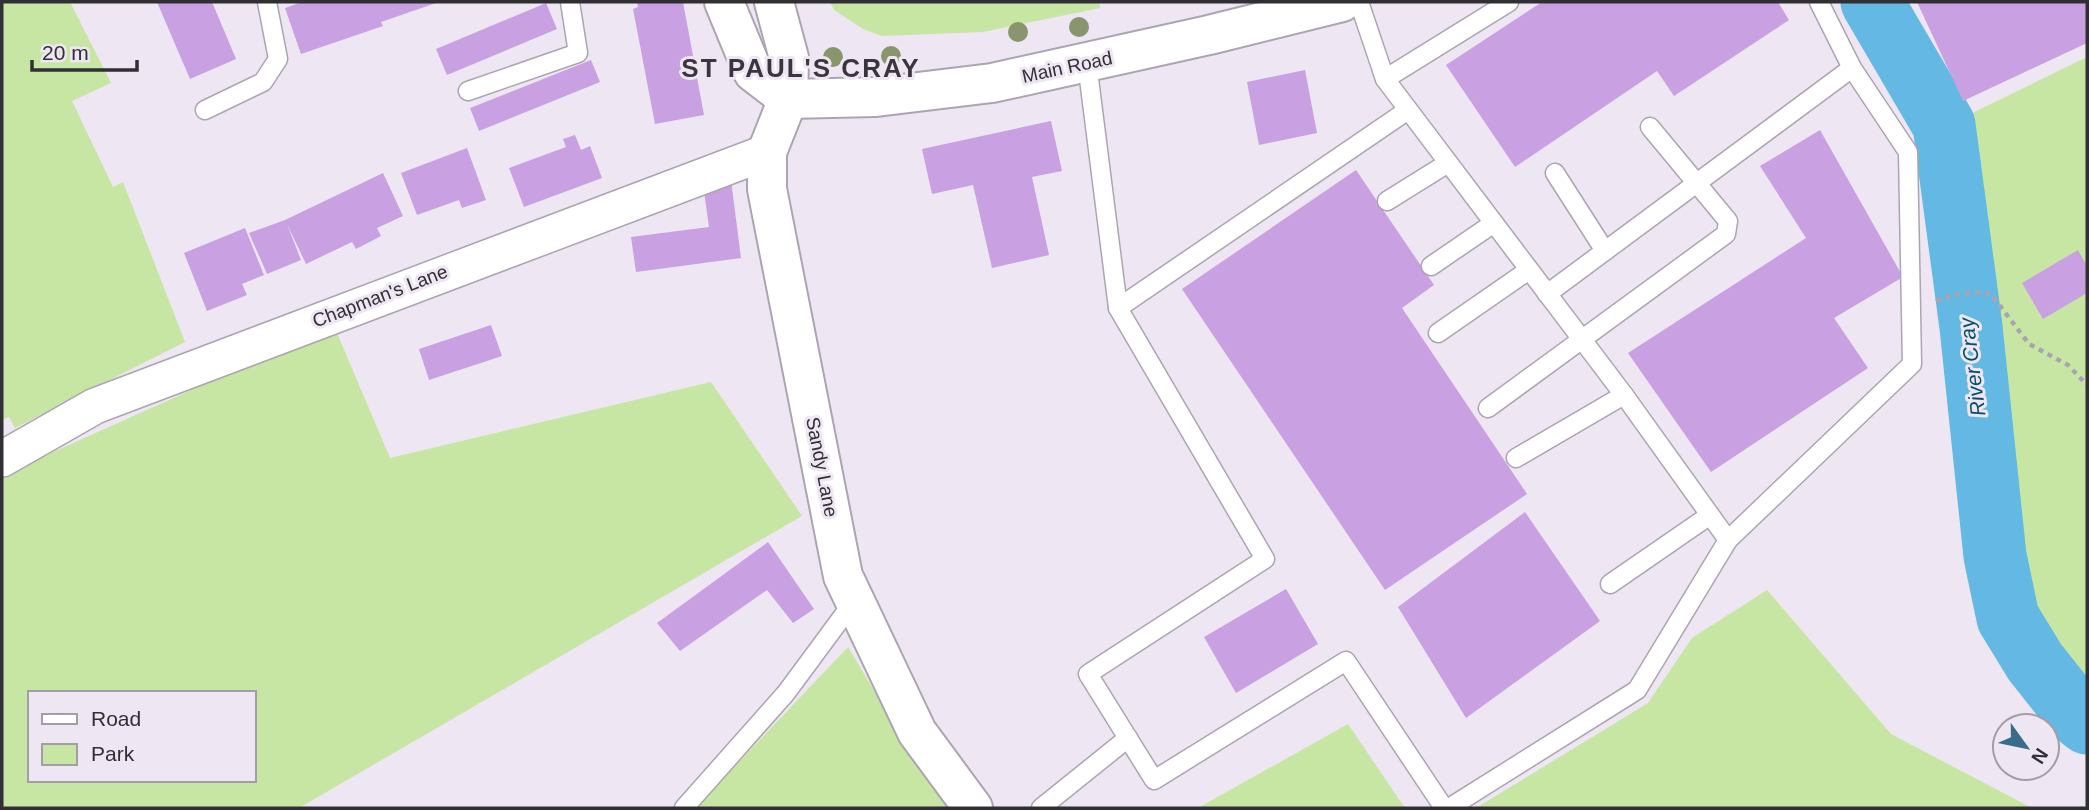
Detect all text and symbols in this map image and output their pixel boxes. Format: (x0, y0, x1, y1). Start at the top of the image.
scale bar (32, 28, 136, 72)
text: 20 m (42, 41, 89, 64)
street label: Main Road (1020, 47, 1114, 87)
district label: ST PAUL'S CRAY (681, 53, 921, 83)
street label: Chapman's Lane (309, 261, 451, 331)
water label: River Cray (1954, 315, 1989, 418)
street label: Sandy Lane (802, 415, 842, 519)
legend (28, 691, 256, 782)
text: Road (91, 707, 141, 730)
north arrow (1991, 712, 2061, 782)
text: Park (91, 742, 135, 765)
text: N (2027, 745, 2052, 767)

